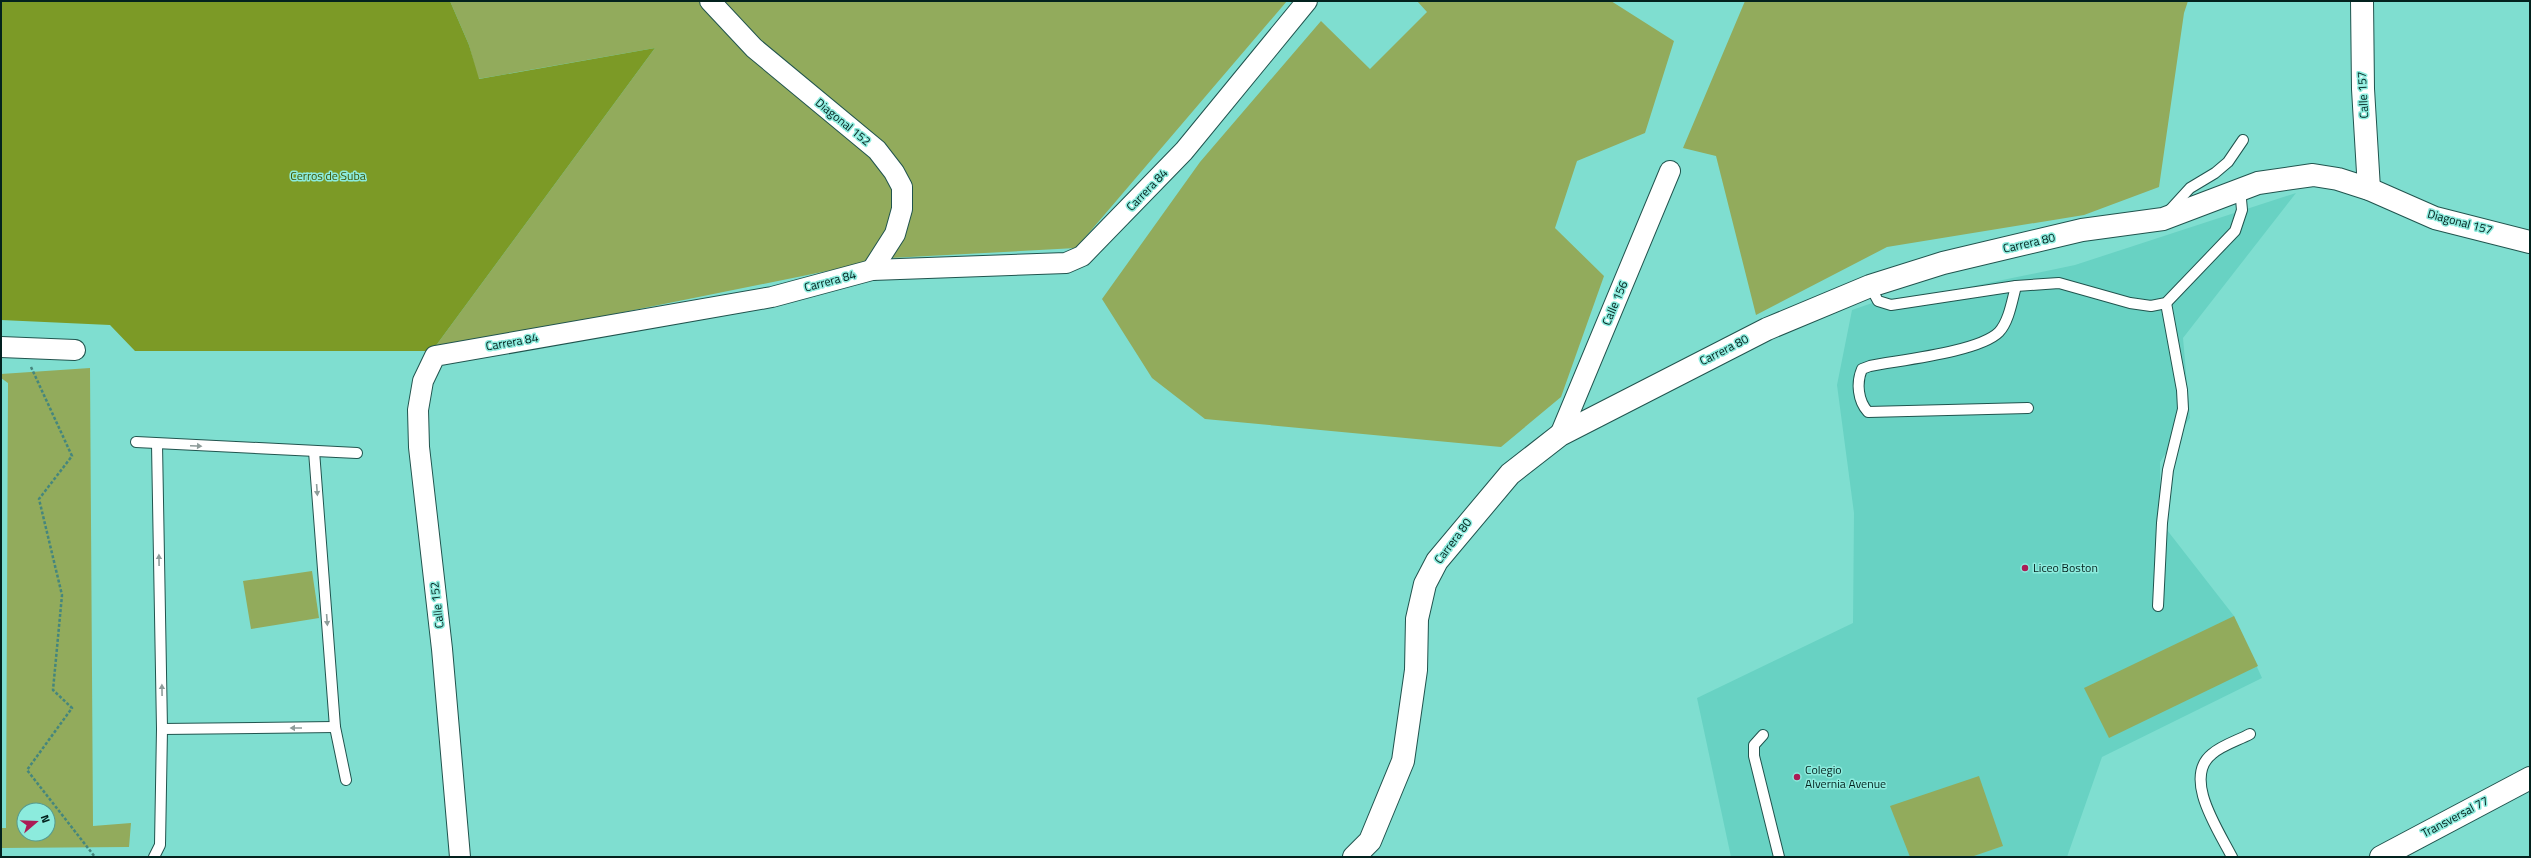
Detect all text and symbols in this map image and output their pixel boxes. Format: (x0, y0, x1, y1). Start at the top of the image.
street label: Calle 157 (2352, 71, 2373, 119)
street label: Diagonal 152 (811, 93, 875, 150)
street label: Carrera 84 (1121, 164, 1172, 215)
park label: Cerros de Suba (290, 166, 366, 185)
street label: Diagonal 157 (2425, 204, 2495, 239)
street label: Carrera 80 (2001, 227, 2057, 258)
street label: Carrera 84 (802, 264, 858, 297)
street label: Calle 156 (1597, 277, 1633, 328)
street label: Carrera 84 (484, 327, 540, 355)
street label: Carrera 80 (1696, 329, 1752, 370)
one-way arrow (190, 442, 202, 449)
one-way arrow (314, 484, 320, 496)
street label: Carrera 80 (1429, 514, 1476, 568)
one-way arrow (156, 553, 162, 566)
place label: Liceo Boston (2033, 558, 2098, 577)
marker: Liceo Boston (2020, 563, 2030, 573)
street label: Calle 152 (424, 581, 449, 630)
one-way arrow (323, 614, 330, 626)
one-way arrow (158, 684, 165, 696)
one-way arrow (289, 725, 302, 731)
place label: Colegio Alvernia Avenue (1805, 760, 1886, 793)
marker: Colegio Alvernia Avenue (1792, 772, 1802, 782)
street label: Transversal 77 (2418, 791, 2492, 842)
north arrow (16, 802, 56, 842)
text: N (37, 813, 54, 825)

